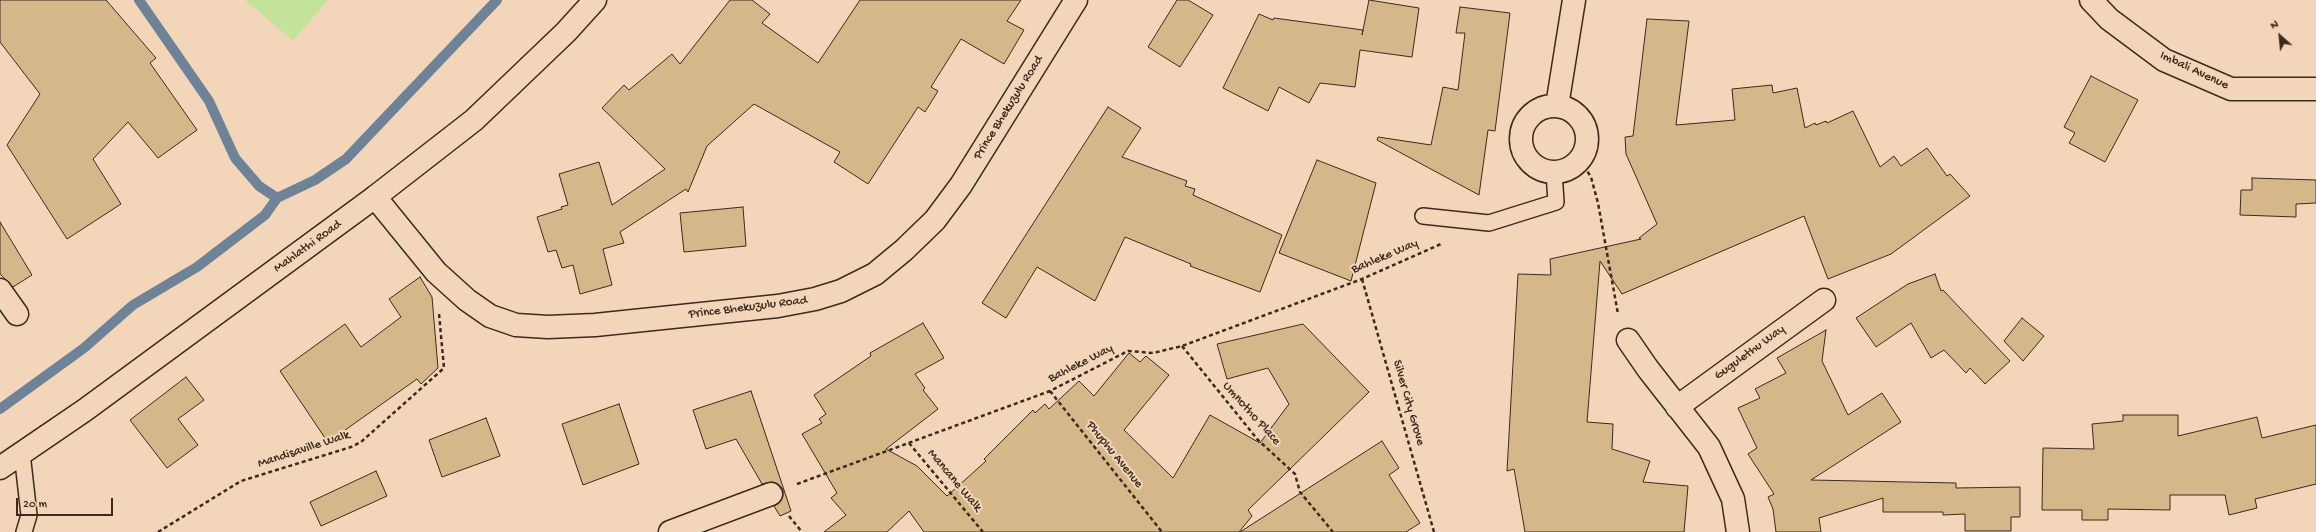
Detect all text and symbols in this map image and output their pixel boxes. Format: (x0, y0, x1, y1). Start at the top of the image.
north arrow (2260, 16, 2300, 56)
text: N (2269, 18, 2280, 32)
street label: Imbali Avenue (2157, 48, 2231, 94)
street label: Prince Bhekuzulu Road (971, 53, 1047, 163)
street label: Mahlathi Road (271, 217, 345, 277)
street label: Bahleke Way (1349, 236, 1421, 278)
street label: Prince Bhekuzulu Road (688, 293, 808, 323)
street label: Gugulethu Way (1712, 322, 1788, 384)
street label: Bahleke Way (1046, 341, 1116, 387)
street label: Silver City Grove (1388, 358, 1428, 448)
street label: Umnotho Place (1218, 379, 1284, 449)
street label: Phuphu Avenue (1082, 418, 1146, 492)
street label: Mandisaville Walk (256, 428, 352, 472)
street label: Mancane Walk (923, 447, 985, 515)
scale bar (18, 490, 115, 516)
text: 20 m (23, 498, 47, 512)

